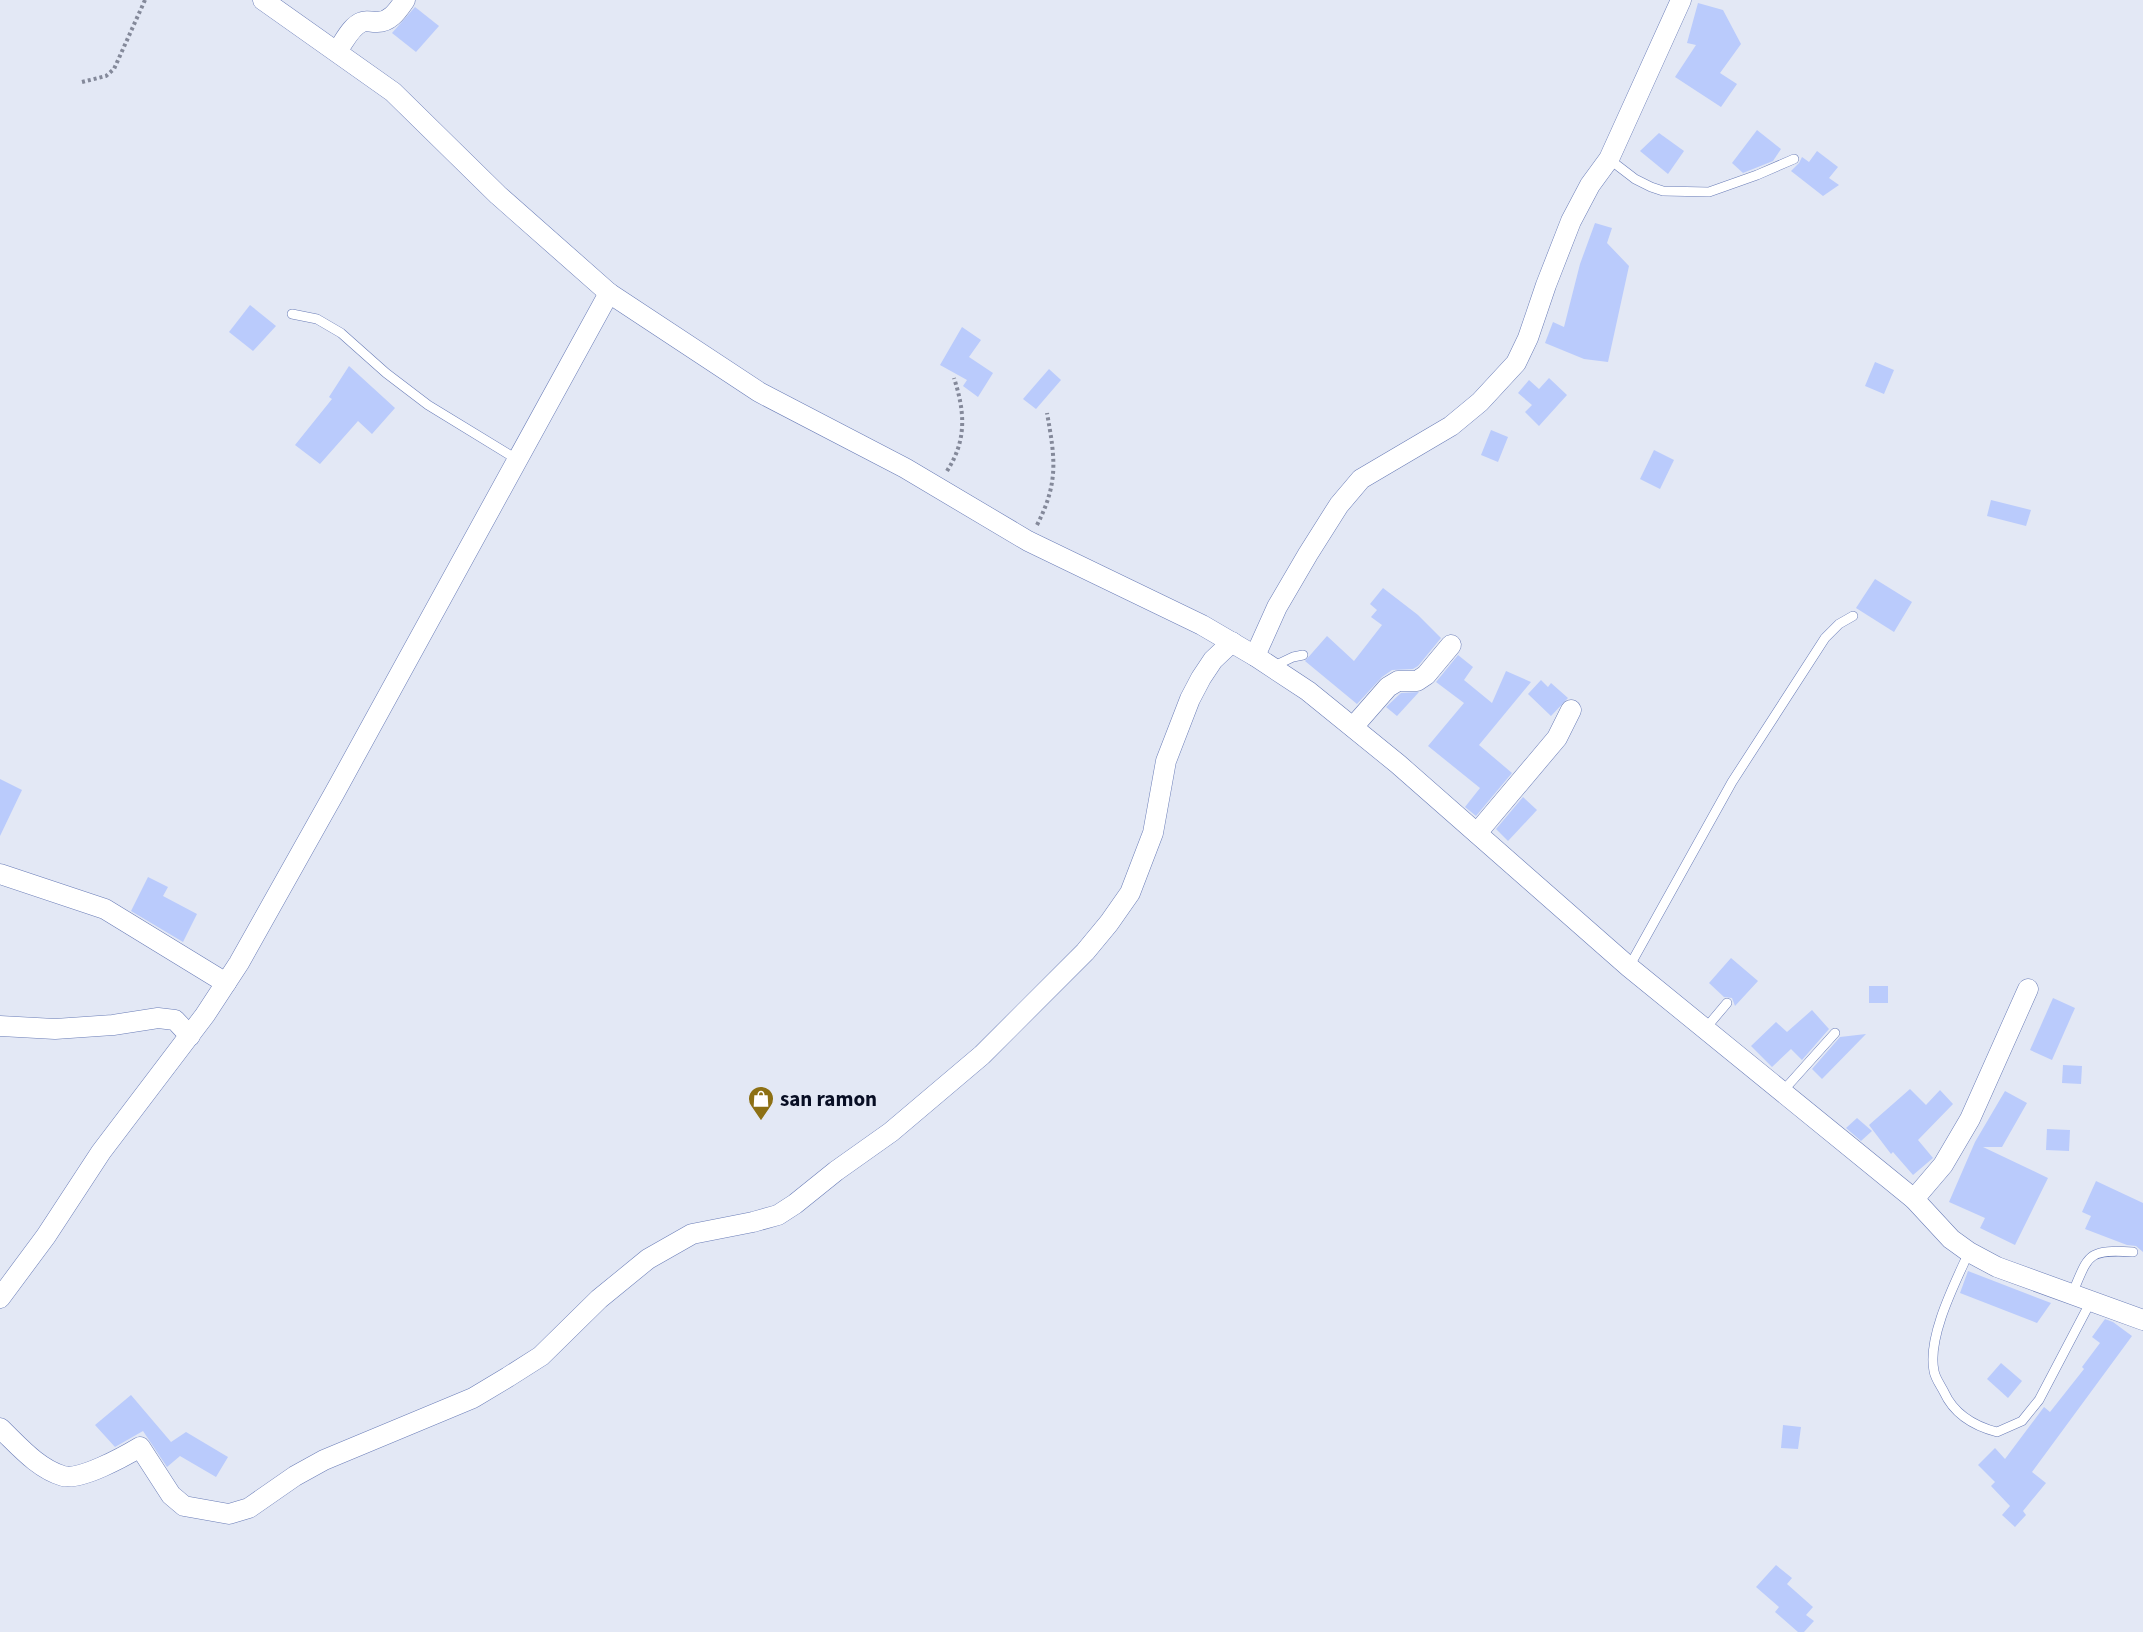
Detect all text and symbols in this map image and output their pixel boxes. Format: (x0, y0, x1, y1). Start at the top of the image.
shop icon: san ramon (746, 1084, 776, 1122)
place label: san ramon (780, 1084, 877, 1114)

